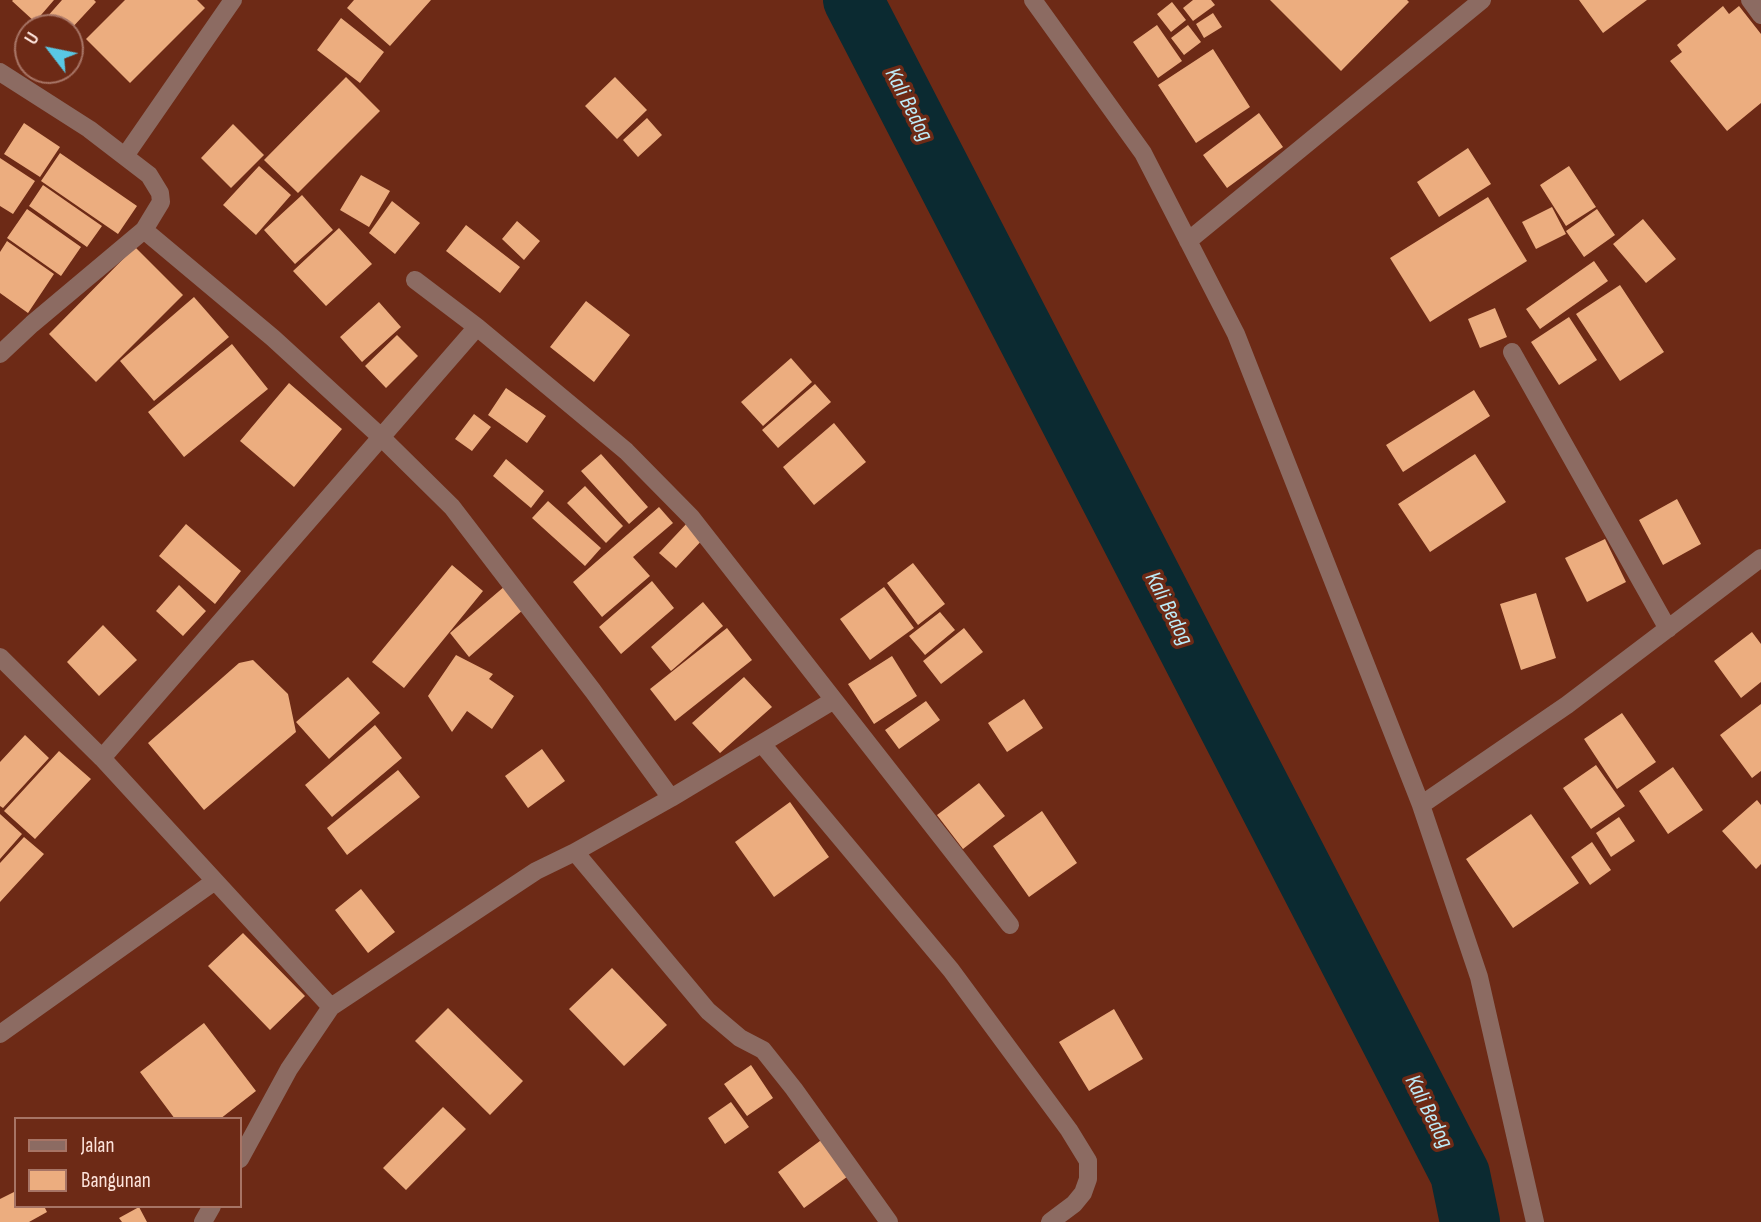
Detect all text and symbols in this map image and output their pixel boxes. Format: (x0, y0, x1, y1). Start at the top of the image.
north arrow (14, 14, 84, 84)
text: U (20, 28, 45, 49)
water label: Kali Bedog (878, 64, 938, 146)
water label: Kali Bedog (1138, 568, 1198, 650)
water label: Kali Bedog (1398, 1071, 1458, 1153)
legend (14, 1117, 242, 1208)
text: Jalan (81, 1133, 114, 1158)
text: Bangunan (81, 1168, 151, 1193)

